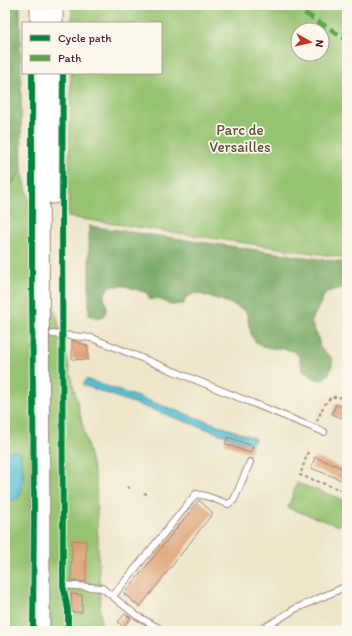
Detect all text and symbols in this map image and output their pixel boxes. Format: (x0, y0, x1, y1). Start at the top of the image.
legend (22, 22, 162, 74)
north arrow (290, 22, 330, 62)
text: Cycle path (58, 31, 112, 45)
text: N (312, 39, 326, 48)
text: Path (58, 51, 81, 65)
park label: Parc de Versailles (209, 121, 271, 156)

